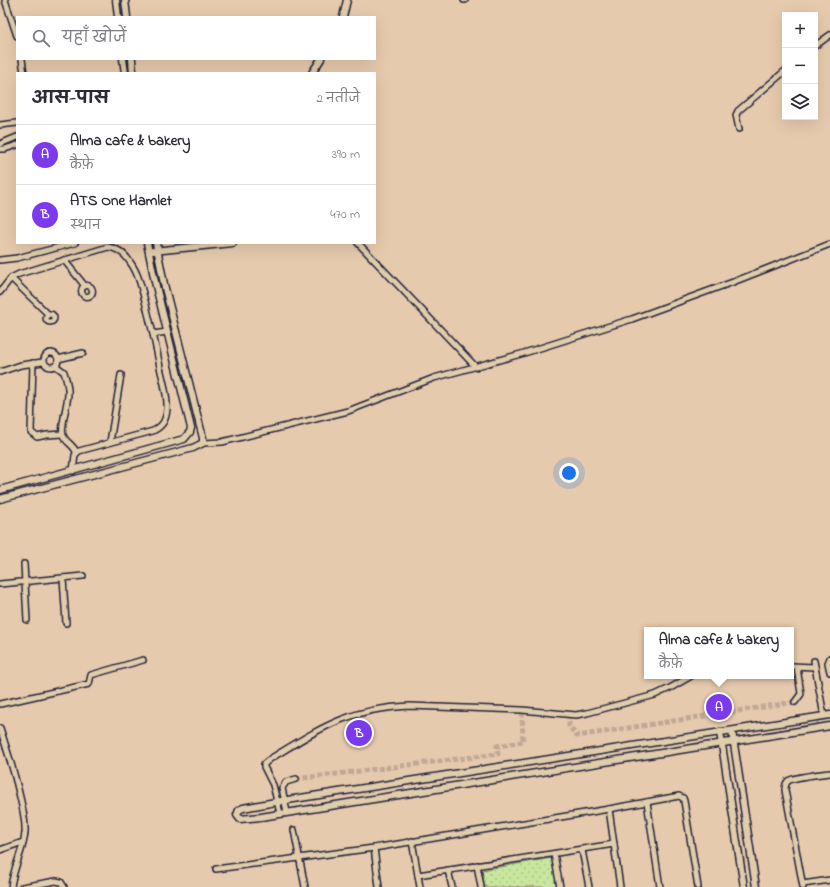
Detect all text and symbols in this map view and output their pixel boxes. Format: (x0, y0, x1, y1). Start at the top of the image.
map controls (782, 12, 818, 120)
button: + (782, 12, 818, 48)
search box (16, 16, 376, 60)
icon: search (30, 27, 52, 49)
text: यहाँ खोजें (62, 27, 126, 49)
button: − (782, 48, 818, 84)
button: layers (782, 84, 818, 120)
text: आस-पास (32, 86, 109, 111)
text: 2 नतीजे (317, 89, 360, 108)
text: Alma cafe & bakery (70, 130, 190, 152)
text: A (41, 145, 49, 164)
text: 390 m (332, 145, 360, 164)
text: कैफ़े (70, 156, 94, 175)
text: ATS One Hamlet (70, 190, 172, 212)
text: B (41, 205, 49, 224)
text: 470 m (330, 205, 360, 224)
text: स्थान (70, 216, 101, 235)
your location (559, 463, 579, 483)
popup (644, 627, 794, 679)
text: Alma cafe & bakery (659, 629, 779, 651)
text: कैफ़े (659, 655, 683, 674)
pin: A (706, 692, 732, 722)
pin: B (346, 718, 372, 748)

